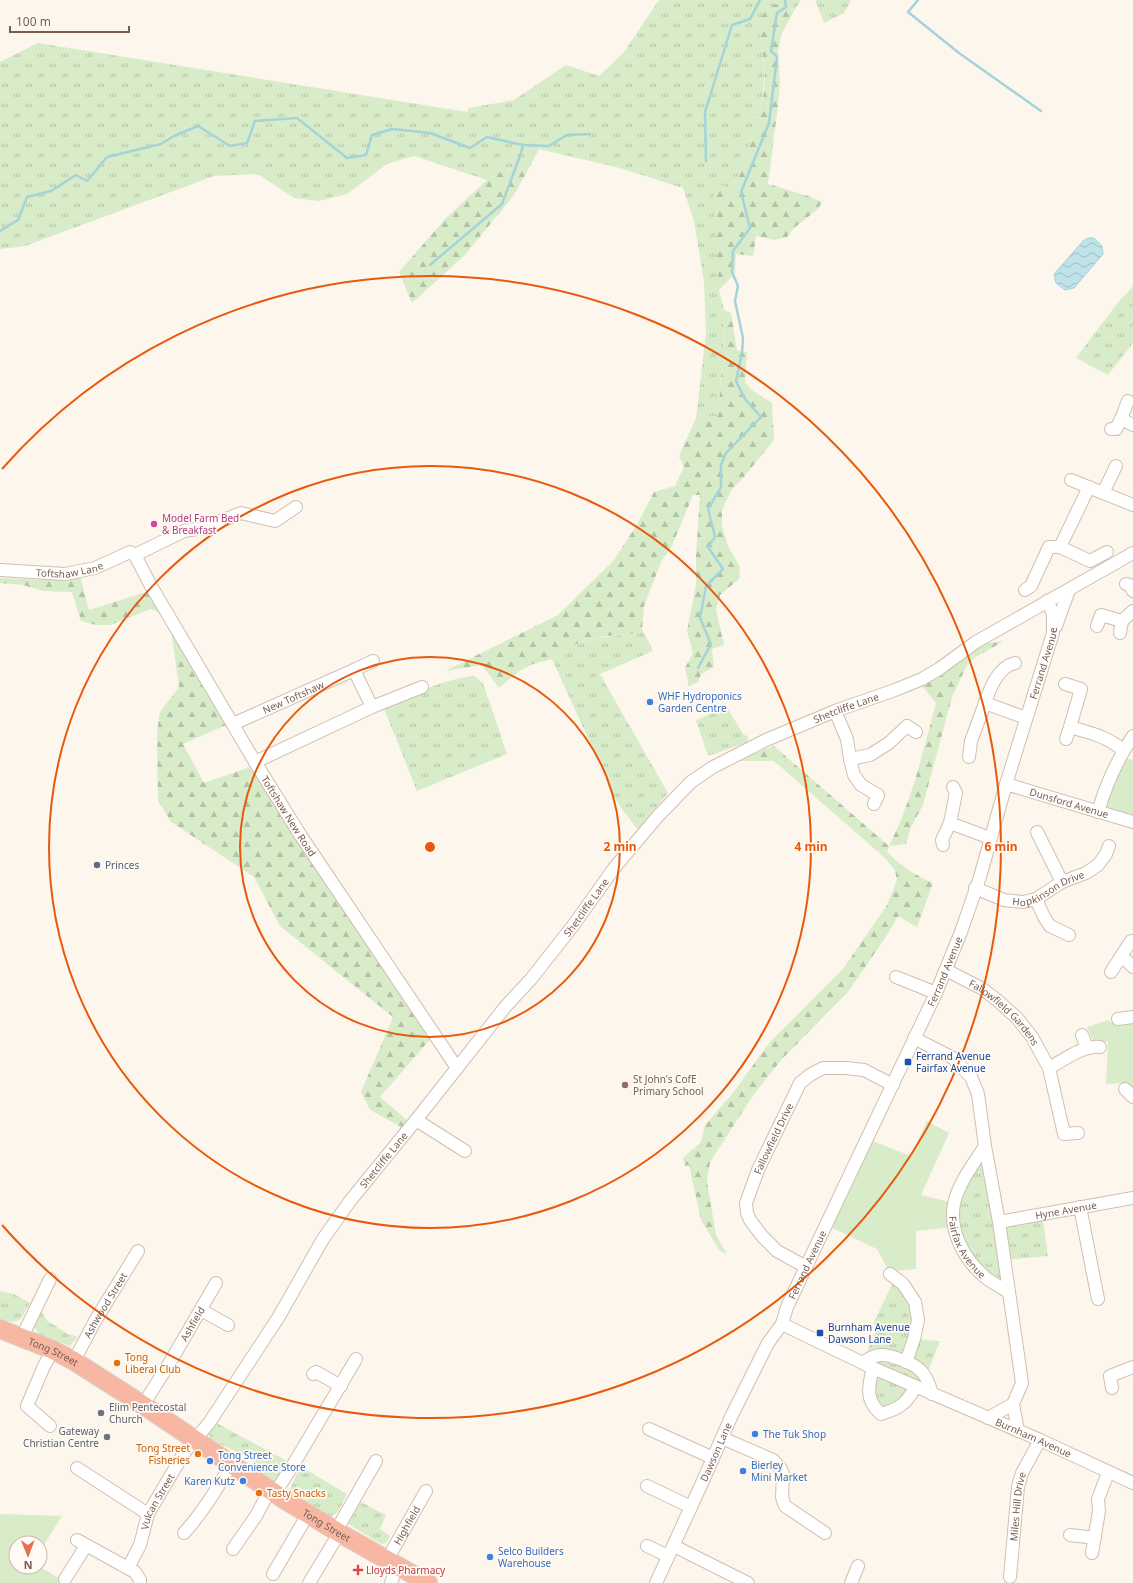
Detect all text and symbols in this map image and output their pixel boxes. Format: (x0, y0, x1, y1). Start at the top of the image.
scale bar (10, 8, 129, 34)
text: 100 m (16, 13, 51, 30)
place label: Model Farm Bed & Breakfast (162, 511, 239, 537)
marker: Model Farm Bed & Breakfast (149, 519, 159, 529)
street label: Toftshaw Lane (36, 558, 106, 581)
street label: Ferrand Avenue (1026, 627, 1060, 701)
street label: New Toftshaw (260, 677, 326, 717)
place label: WHF Hydroponics Garden Centre (658, 689, 742, 715)
street label: Shetcliffe Lane (811, 689, 881, 726)
marker: WHF Hydroponics Garden Centre (645, 697, 655, 707)
street label: Toftshaw New Road (258, 773, 320, 859)
street label: Dunsford Avenue (1028, 784, 1111, 821)
text: 2 min (603, 838, 637, 855)
text: 4 min (794, 838, 828, 855)
text: 6 min (984, 838, 1018, 855)
centre of rings (423, 840, 437, 854)
place label: Princes (105, 858, 139, 872)
marker: Princes (92, 860, 102, 870)
street label: Hopkinson Drive (1012, 867, 1087, 909)
street label: Shetcliffe Lane (560, 875, 612, 939)
street label: Ferrand Avenue (924, 934, 966, 1009)
street label: Fallowfield Gardens (967, 976, 1042, 1048)
place label: Ferrand Avenue Fairfax Avenue (916, 1049, 991, 1075)
marker: Ferrand Avenue Fairfax Avenue (903, 1057, 913, 1067)
place label: St John's CofE Primary School (633, 1072, 704, 1098)
marker: St John's CofE Primary School (620, 1080, 630, 1090)
street label: Fallowfield Drive (750, 1100, 796, 1176)
street label: Shetcliffe Lane (356, 1129, 411, 1191)
street label: Hyne Avenue (1034, 1198, 1098, 1222)
street label: Fairfax Avenue (946, 1216, 989, 1282)
street label: Ferrand Avenue (785, 1228, 830, 1301)
street label: Ashwood Street (80, 1269, 130, 1340)
street label: Ashfield (177, 1304, 208, 1344)
place label: Burnham Avenue Dawson Lane (828, 1320, 910, 1346)
marker: Burnham Avenue Dawson Lane (815, 1328, 825, 1338)
street label: Tong Street (26, 1334, 82, 1369)
place label: Tong Liberal Club (125, 1350, 181, 1376)
marker: Tong Liberal Club (112, 1358, 122, 1368)
place label: Elim Pentecostal Church (109, 1400, 186, 1426)
marker: Elim Pentecostal Church (96, 1408, 106, 1418)
street label: Burnham Avenue (993, 1415, 1074, 1461)
street label: Dawson Lane (697, 1420, 735, 1484)
place label: Gateway Christian Centre (23, 1424, 100, 1450)
place label: The Tuk Shop (763, 1427, 826, 1441)
marker: The Tuk Shop (750, 1429, 760, 1439)
marker: Gateway Christian Centre (102, 1432, 112, 1442)
place label: Tong Street Fisheries (136, 1441, 190, 1467)
place label: Tong Street Convenience Store (218, 1448, 306, 1474)
marker: Tong Street Fisheries (193, 1449, 203, 1459)
marker: Tong Street Convenience Store (205, 1456, 215, 1466)
place label: Bierley Mini Market (751, 1458, 808, 1484)
marker: Bierley Mini Market (738, 1466, 748, 1476)
street label: Miles Hill Drive (1006, 1470, 1029, 1542)
street label: Vulcan Street (137, 1471, 178, 1531)
place label: Karen Kutz (184, 1474, 235, 1488)
marker: Karen Kutz (238, 1476, 248, 1486)
place label: Tasty Snacks (267, 1486, 326, 1500)
marker: Tasty Snacks (254, 1488, 264, 1498)
street label: Highfield (390, 1503, 423, 1547)
street label: Tong Street (300, 1505, 354, 1545)
north arrow (8, 1535, 48, 1575)
place label: Selco Builders Warehouse (498, 1544, 564, 1570)
marker: Selco Builders Warehouse (485, 1552, 495, 1562)
text: N (24, 1558, 33, 1573)
place label: Lloyds Pharmacy (366, 1563, 446, 1577)
marker: Lloyds Pharmacy (353, 1565, 363, 1575)

